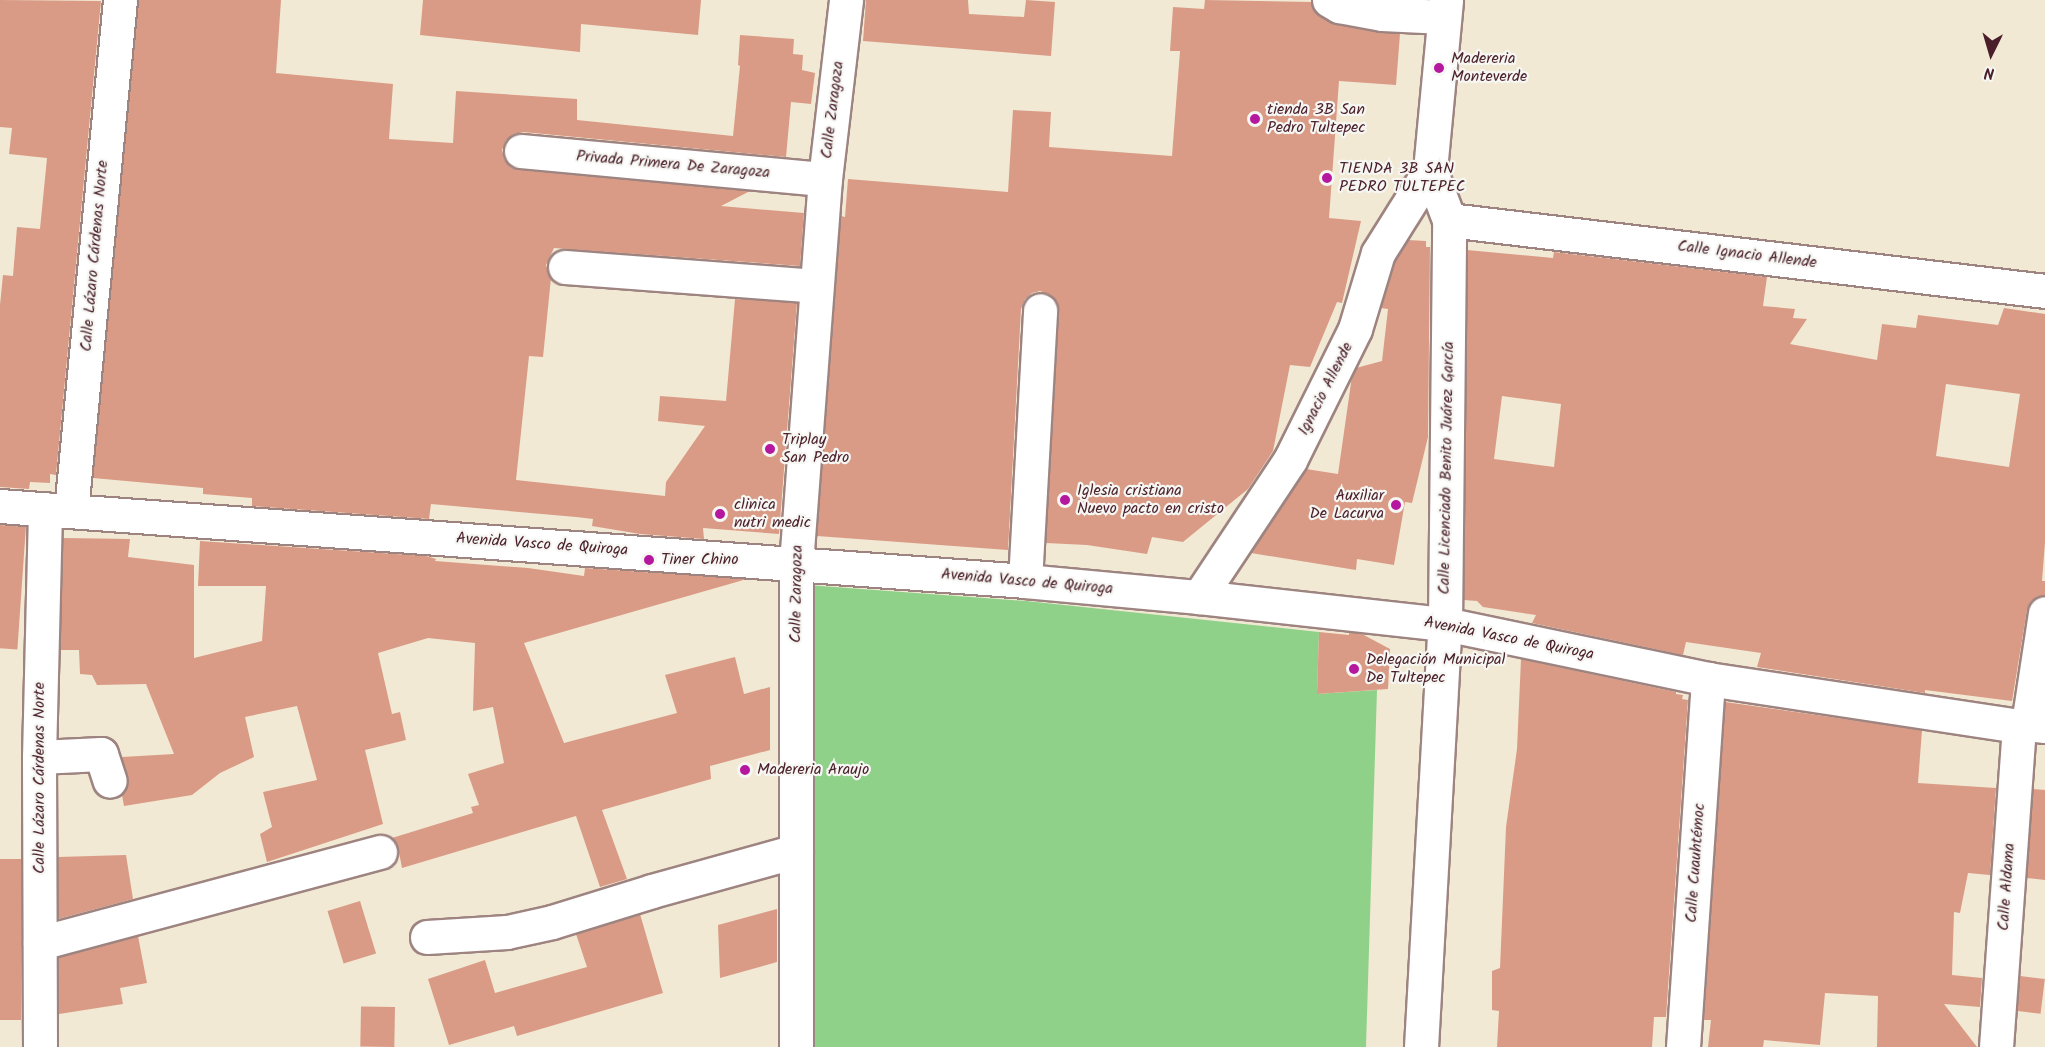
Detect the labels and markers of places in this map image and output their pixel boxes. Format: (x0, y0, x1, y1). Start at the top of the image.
place label: Madereria Monteverde (1451, 49, 1527, 87)
marker: Madereria Monteverde (1432, 61, 1446, 75)
place label: tienda 3B San Pedro Tultepec (1267, 100, 1365, 138)
marker: tienda 3B San Pedro Tultepec (1248, 112, 1262, 126)
place label: TIENDA 3B SAN PEDRO TULTEPEC (1339, 159, 1465, 197)
marker: TIENDA 3B SAN PEDRO TULTEPEC (1320, 171, 1334, 185)
place label: Triplay San Pedro (782, 430, 849, 468)
marker: Triplay San Pedro (763, 442, 777, 456)
place label: Iglesia cristiana Nuevo pacto en cristo (1077, 481, 1224, 519)
place label: Auxiliar De Lacurva (1309, 486, 1384, 524)
marker: Iglesia cristiana Nuevo pacto en cristo (1058, 493, 1072, 507)
place label: clinica nutri medic (734, 495, 811, 533)
marker: Auxiliar De Lacurva (1389, 498, 1403, 512)
marker: clinica nutri medic (711, 505, 729, 523)
place label: Tiner Chino (661, 550, 739, 570)
marker: Tiner Chino (642, 553, 656, 567)
place label: Delegación Municipal De Tultepec (1366, 650, 1506, 688)
marker: Delegación Municipal De Tultepec (1347, 662, 1361, 676)
place label: Madereria Araujo (757, 760, 869, 780)
marker: Madereria Araujo (738, 763, 752, 777)

